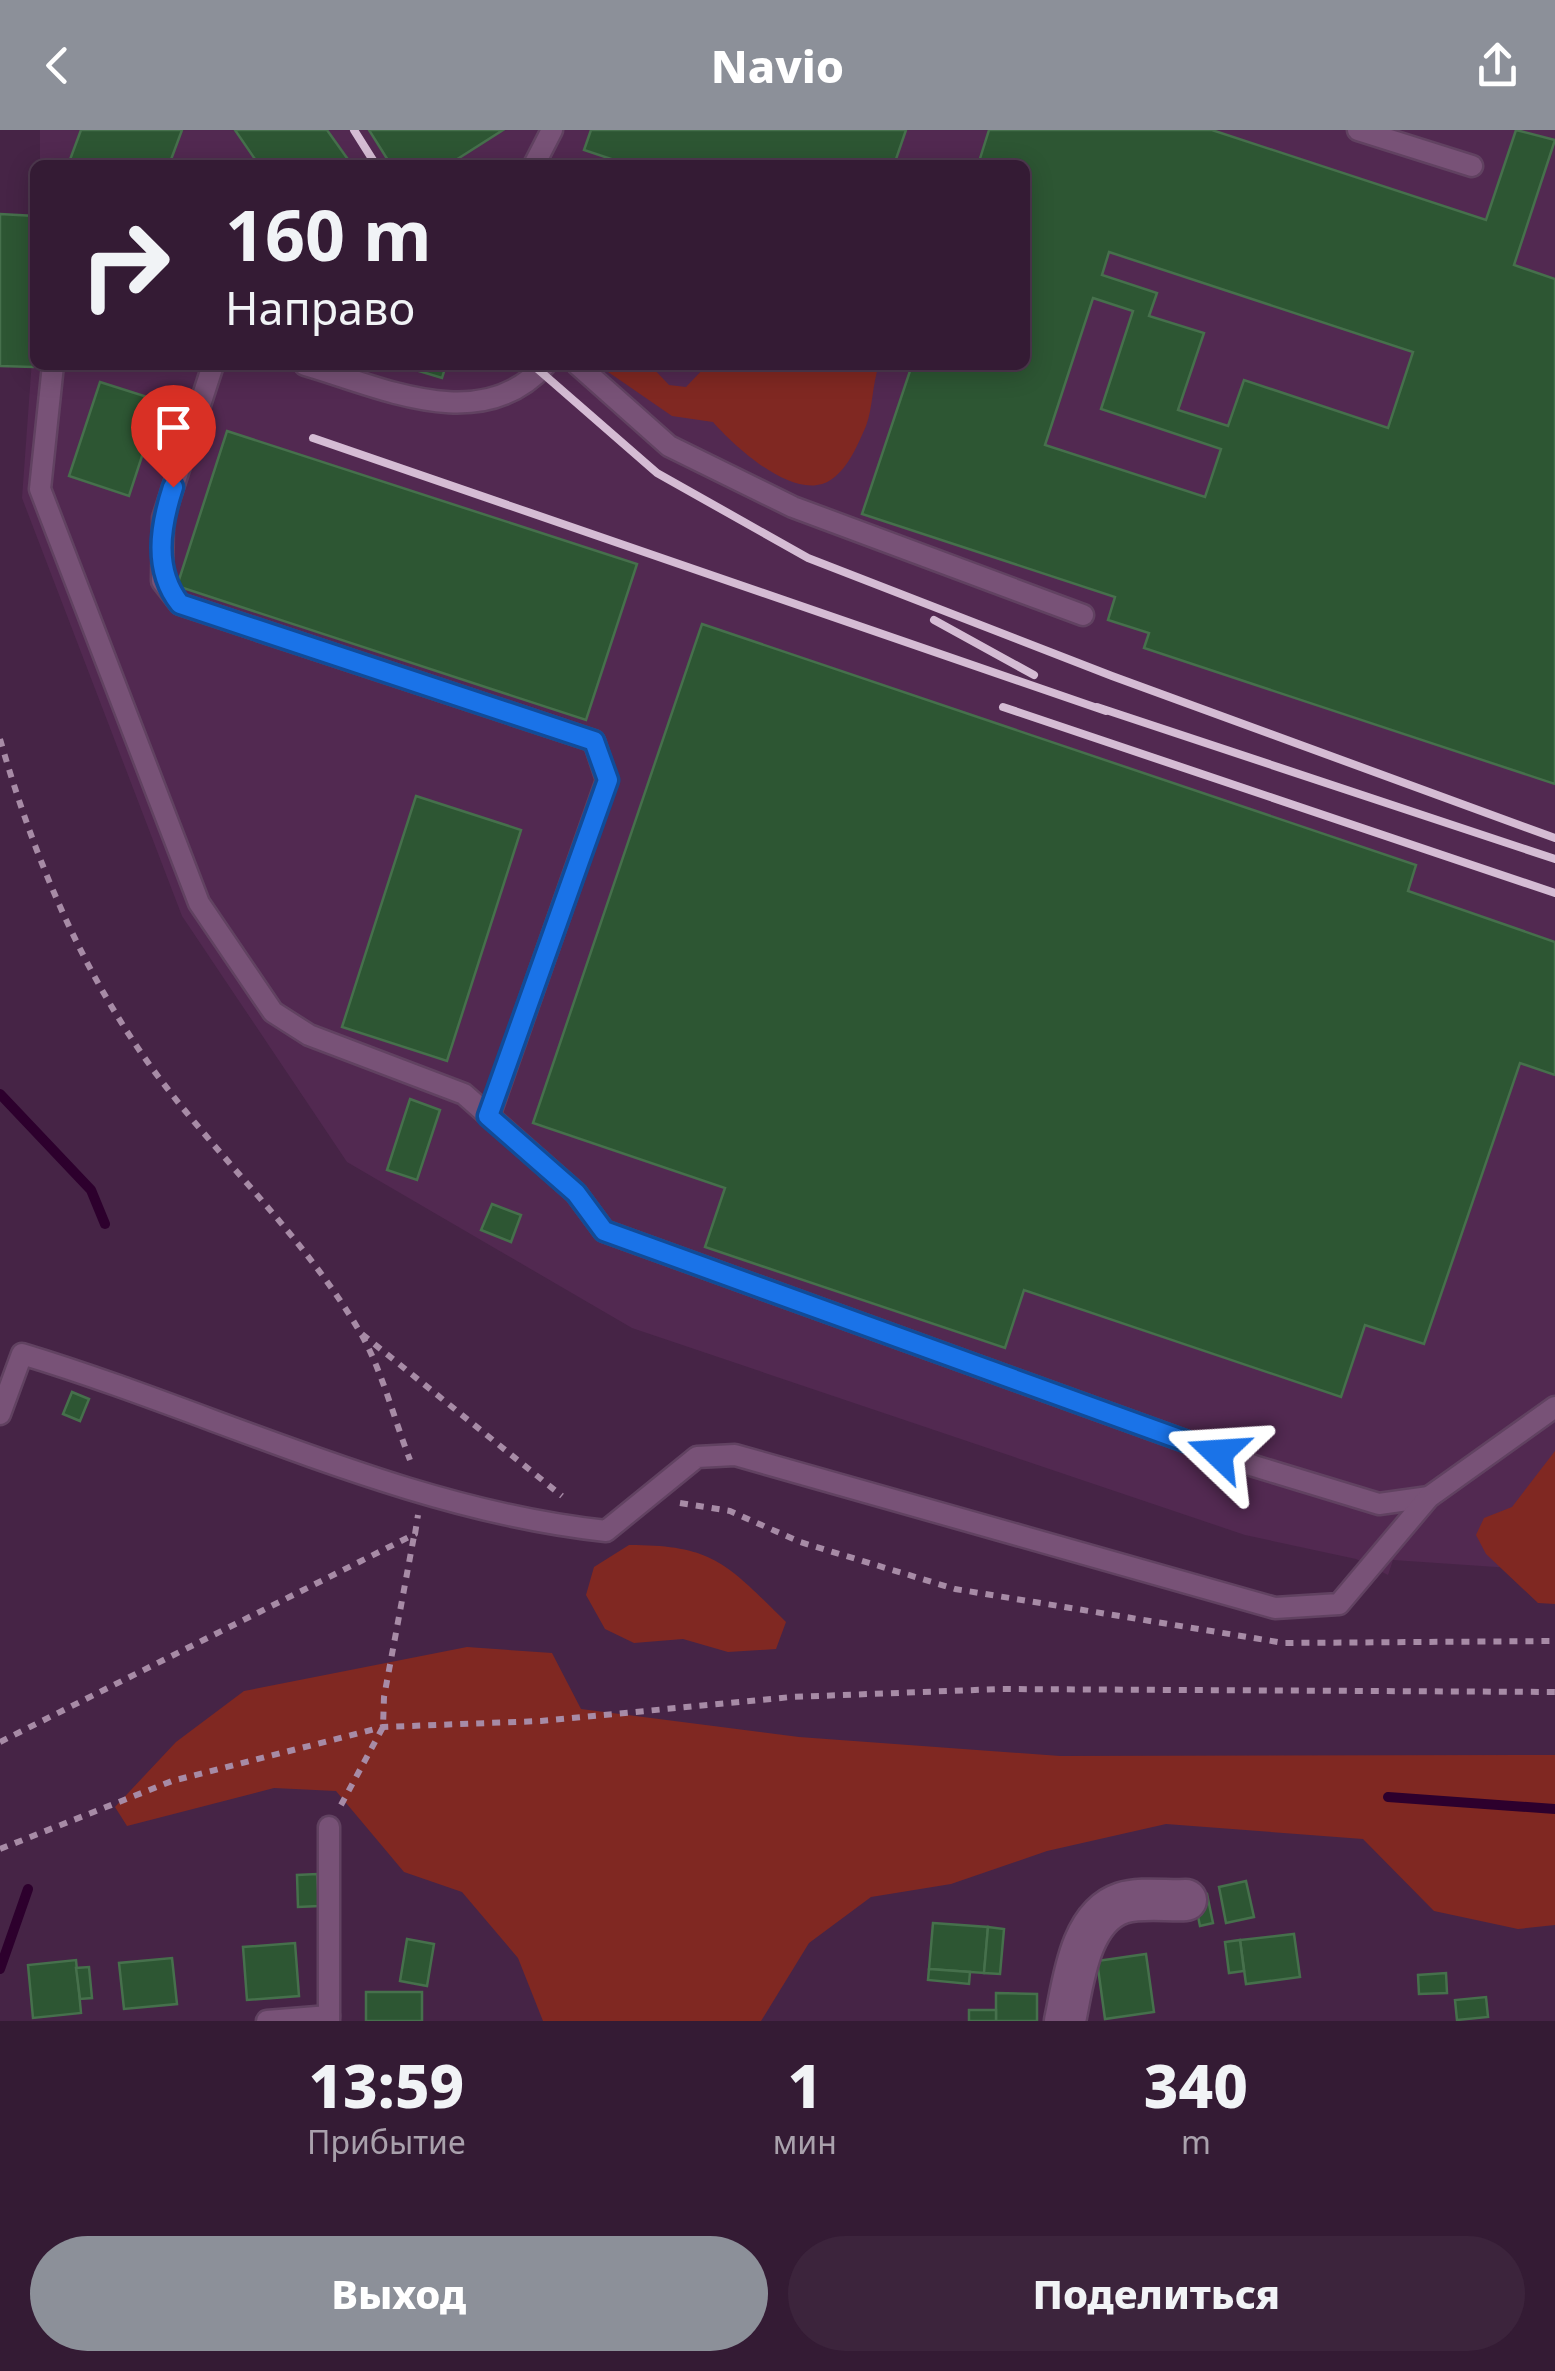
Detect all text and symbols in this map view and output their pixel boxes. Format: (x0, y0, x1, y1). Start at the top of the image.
text: Navio (711, 35, 844, 96)
icon: back (30, 38, 85, 93)
icon: share (1470, 38, 1525, 93)
text: 160 m (225, 186, 432, 282)
icon: right (60, 200, 190, 330)
text: Направо (225, 277, 415, 338)
pin (131, 385, 216, 488)
icon: arrive (146, 400, 201, 455)
position arrow (1166, 1401, 1270, 1505)
text: 13:59 (308, 2044, 464, 2126)
text: 1 (787, 2044, 822, 2126)
text: 340 (1144, 2044, 1248, 2126)
text: Прибытие (307, 2120, 466, 2163)
text: мин (773, 2120, 837, 2163)
text: m (1181, 2120, 1211, 2163)
button: Выход (30, 2236, 768, 2351)
button: Поделиться (788, 2236, 1525, 2351)

